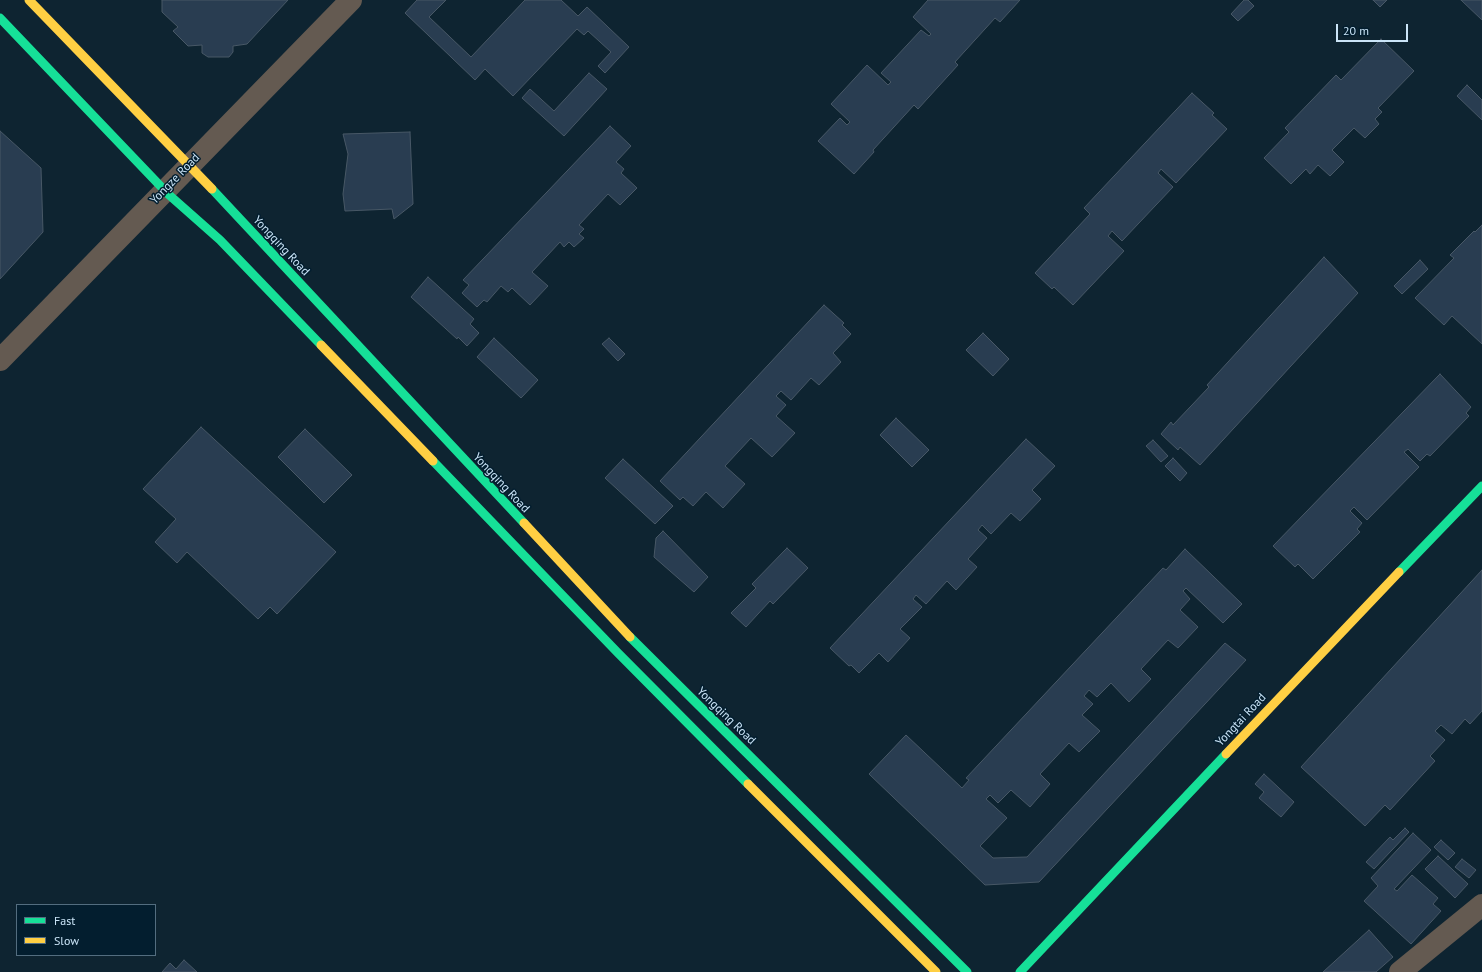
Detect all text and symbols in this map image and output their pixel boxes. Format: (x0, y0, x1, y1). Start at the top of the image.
scale bar (1338, 16, 1410, 42)
text: 20 m (1343, 23, 1369, 38)
street label: Yongze Road (147, 151, 203, 207)
street label: Yongqing Road (250, 213, 312, 279)
street label: Yongqing Road (470, 450, 532, 516)
street label: Yongqing Road (694, 684, 758, 748)
street label: Yongtai Road (1213, 691, 1269, 749)
legend (16, 904, 156, 956)
text: Fast (54, 913, 75, 928)
text: Slow (54, 933, 79, 948)

